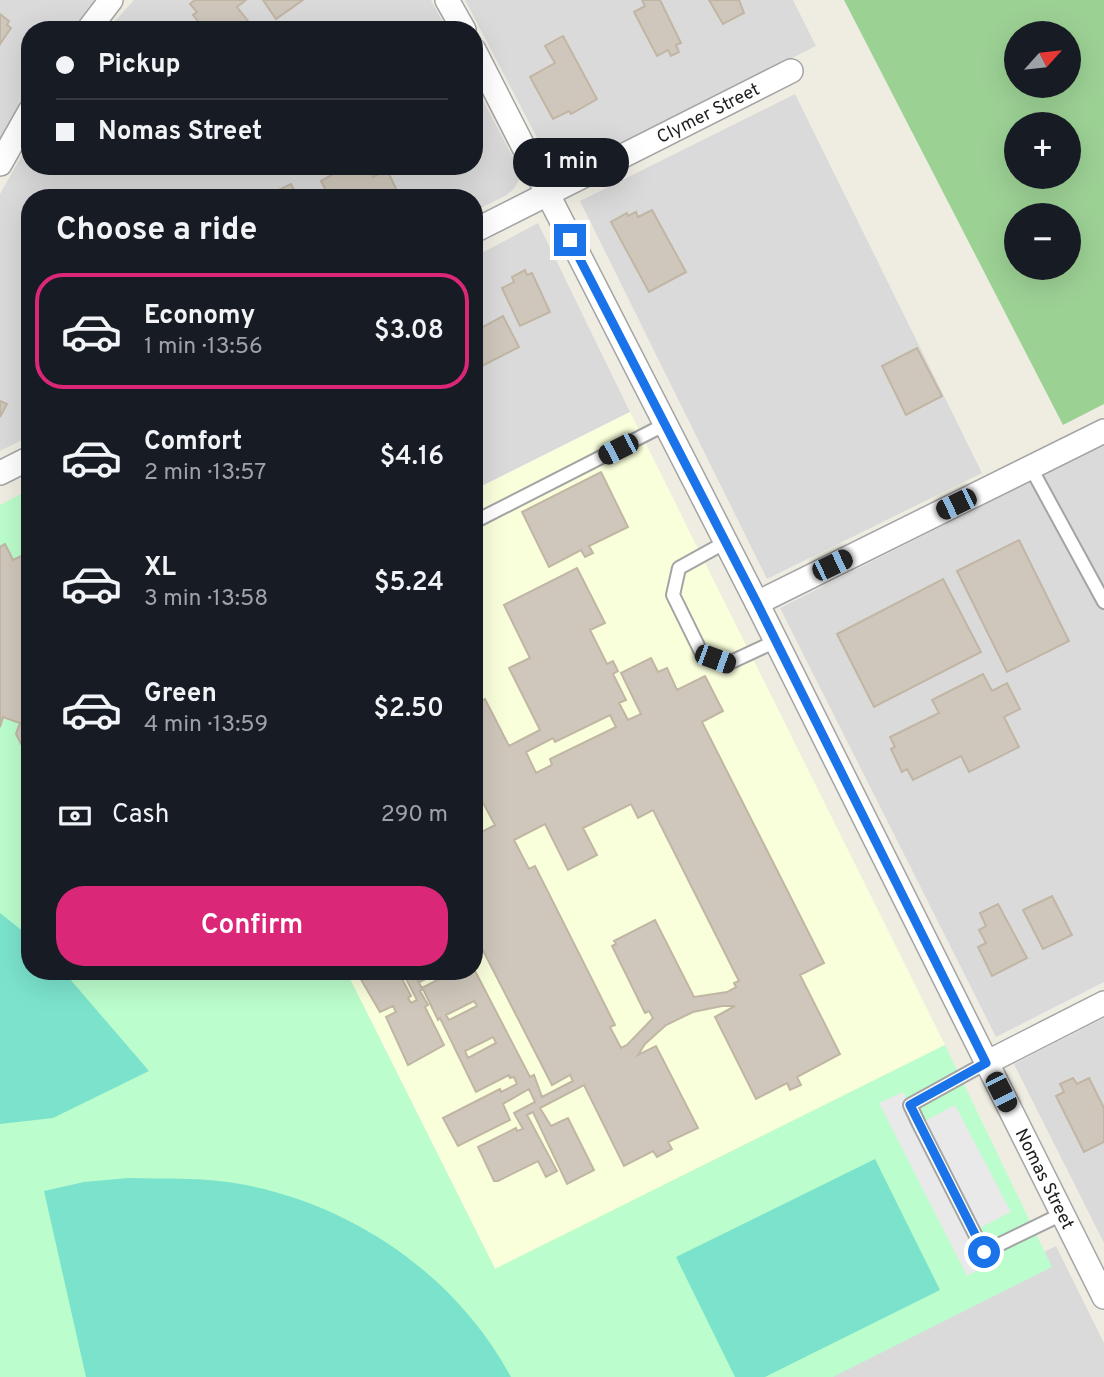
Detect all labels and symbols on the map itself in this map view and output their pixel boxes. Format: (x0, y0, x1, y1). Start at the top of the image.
north arrow (1004, 21, 1082, 98)
street label: Clymer Street (653, 79, 764, 150)
callout: 1 min (512, 138, 628, 188)
route end (554, 224, 586, 256)
car (595, 430, 642, 468)
car (933, 485, 980, 523)
car (809, 546, 856, 584)
car (692, 642, 739, 676)
car (983, 1069, 1020, 1115)
street label: Nomas Street (1009, 1125, 1078, 1234)
route start (968, 1236, 1000, 1268)

